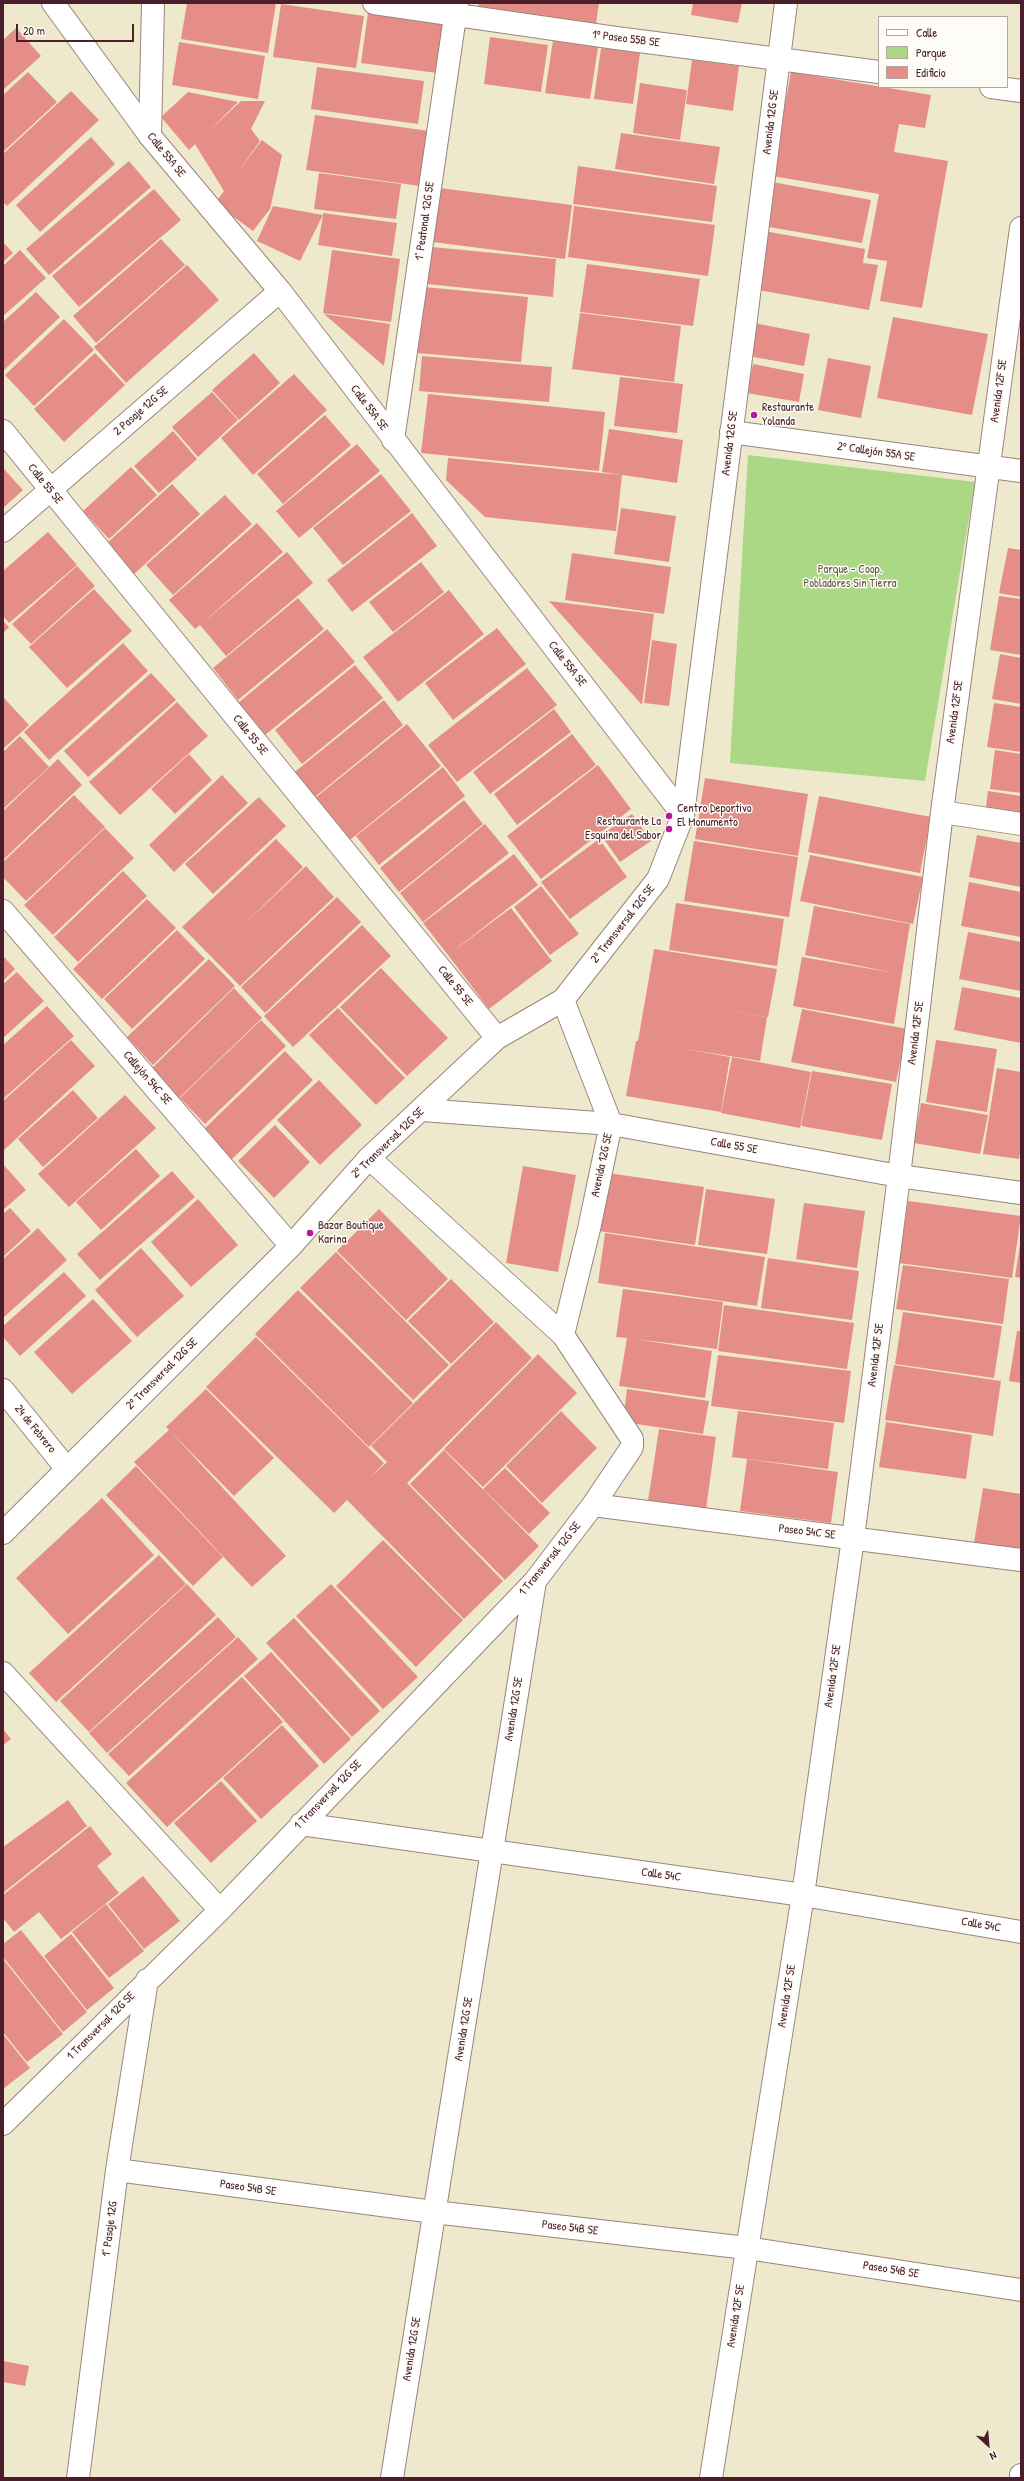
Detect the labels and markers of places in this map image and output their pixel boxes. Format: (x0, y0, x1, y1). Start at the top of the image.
place label: Restaurante Yolanda (762, 401, 814, 429)
marker: Restaurante Yolanda (749, 410, 759, 420)
place label: Centro Deportivo El Monumento (677, 802, 752, 830)
marker: Centro Deportivo El Monumento (664, 811, 674, 821)
place label: Restaurante La Esquina del Sabor (585, 815, 661, 843)
marker: Restaurante La Esquina del Sabor (664, 824, 674, 834)
place label: Bazar Boutique Karina (318, 1219, 384, 1247)
marker: Bazar Boutique Karina (305, 1228, 315, 1238)

